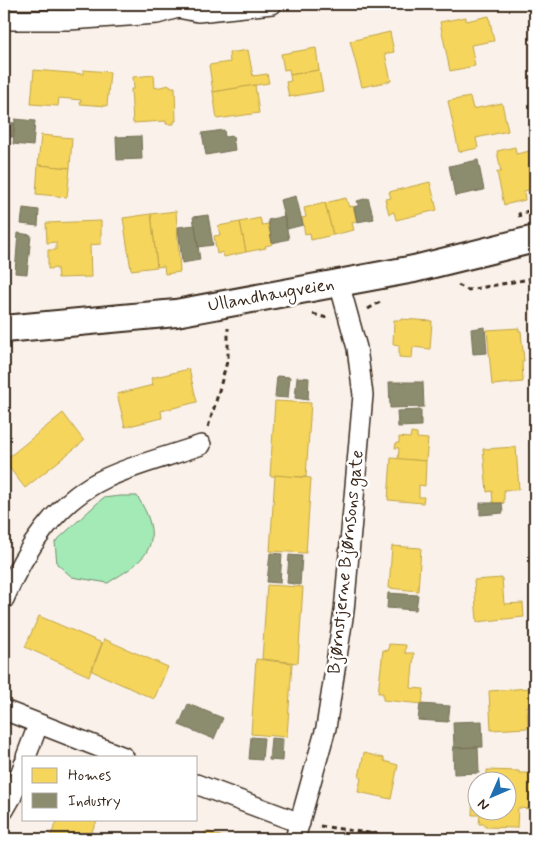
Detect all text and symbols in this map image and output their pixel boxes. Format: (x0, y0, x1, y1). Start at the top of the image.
street label: Ullandhaugveien (206, 272, 336, 319)
street label: Bjørnstjerne Bjørnsons gate (322, 449, 371, 675)
legend (22, 756, 198, 820)
text: Homes (68, 766, 111, 786)
north arrow (466, 770, 516, 820)
text: Industry (68, 792, 121, 812)
text: N (474, 795, 493, 814)

